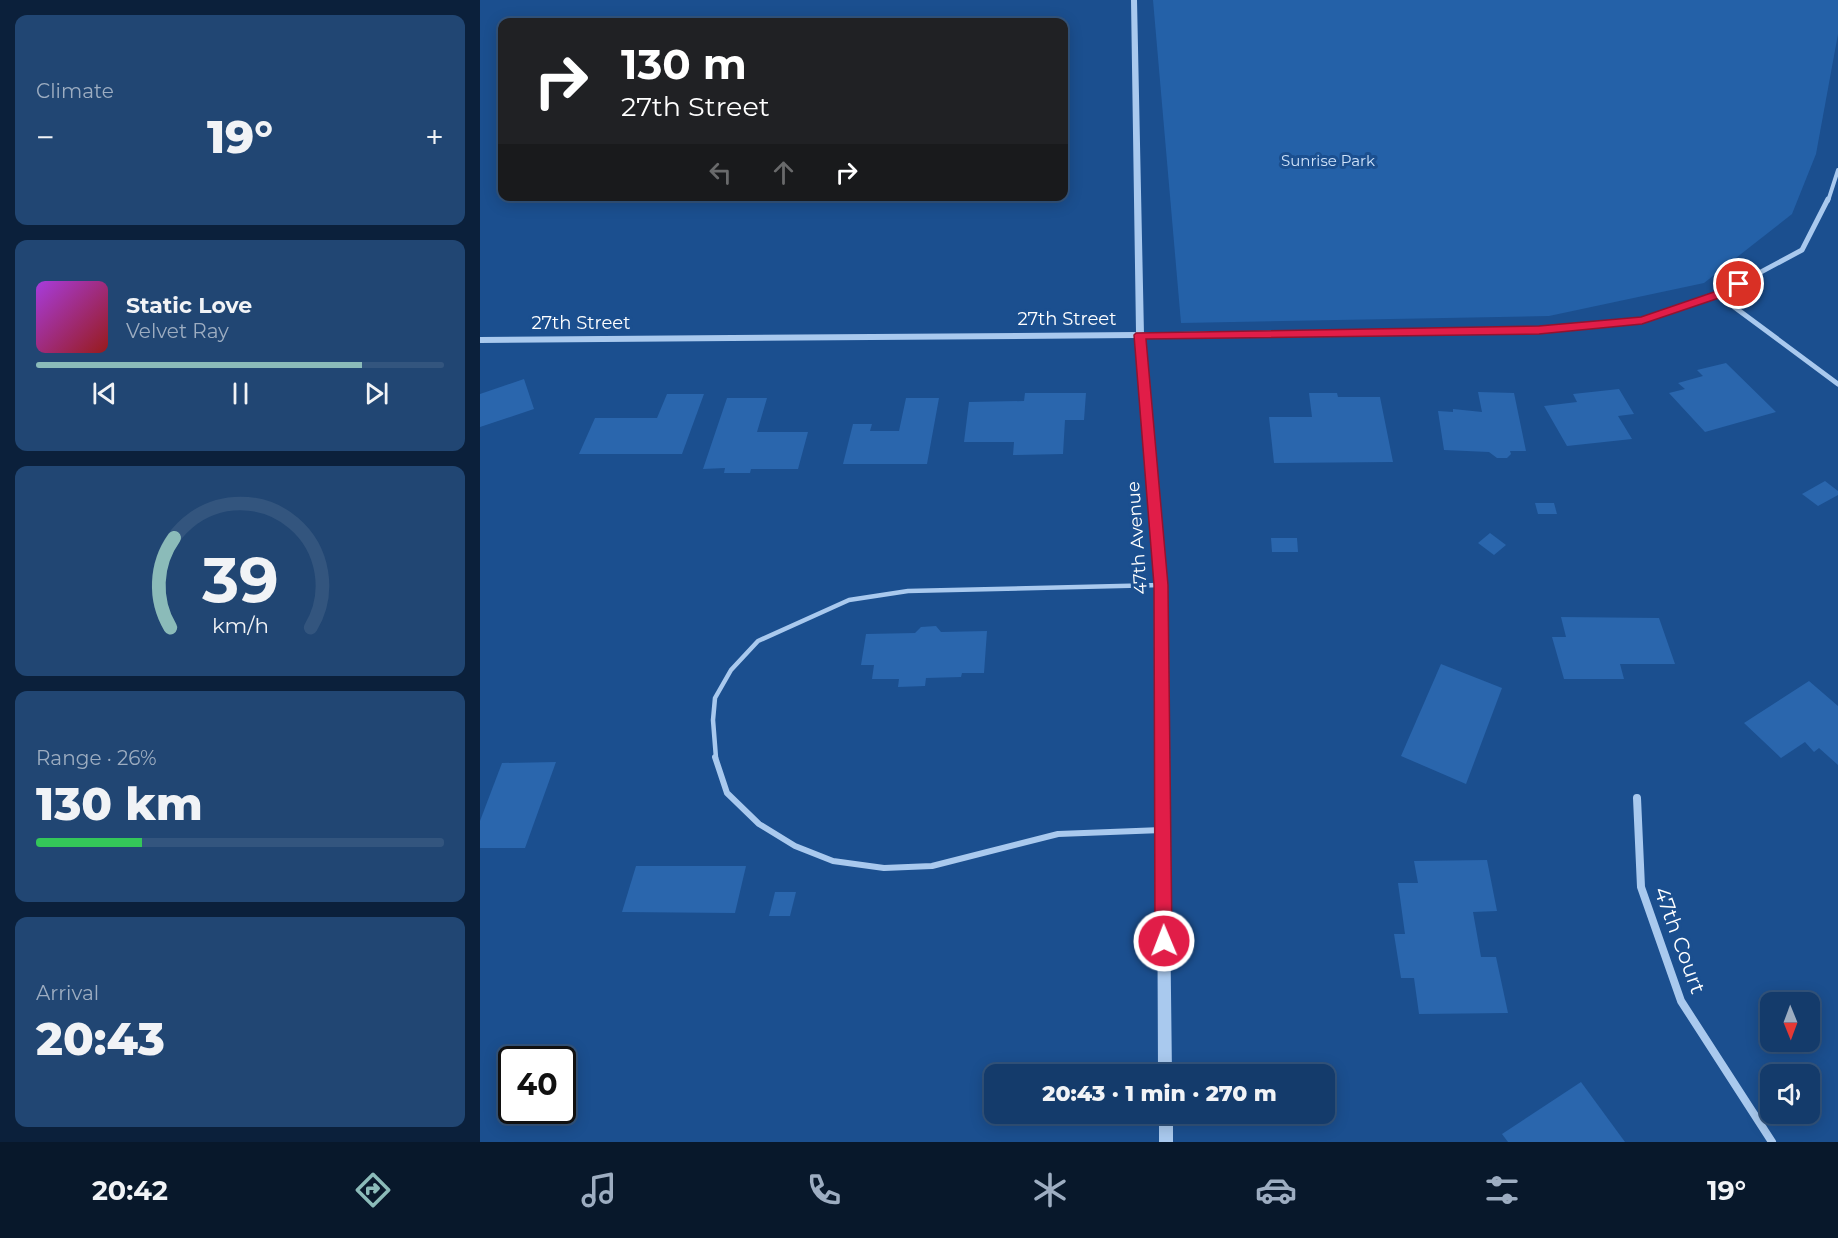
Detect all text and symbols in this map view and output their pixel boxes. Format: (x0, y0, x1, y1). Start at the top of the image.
text: 130 m (621, 38, 747, 90)
icon: right (522, 42, 600, 120)
text: Climate (36, 79, 114, 103)
text: 27th Street (621, 90, 770, 123)
text: 19° (207, 109, 273, 164)
text: − (36, 117, 55, 157)
text: + (425, 117, 444, 157)
park label: Sunrise Park (1281, 151, 1375, 170)
icon: left (704, 156, 737, 189)
icon: ahead (767, 156, 800, 189)
icon: right (830, 156, 863, 189)
pin (1713, 258, 1764, 309)
icon: arrive (1722, 267, 1755, 300)
text: Static Love (126, 292, 252, 319)
street label: 27th Street (1017, 308, 1117, 330)
street label: 27th Street (531, 312, 631, 334)
text: Velvet Ray (126, 319, 229, 343)
icon: previous (88, 377, 121, 410)
icon: pause (224, 377, 257, 410)
icon: next (360, 377, 393, 410)
street label: 47th Avenue (1122, 481, 1152, 595)
text: 39 (201, 542, 278, 618)
text: km/h (211, 612, 269, 638)
text: Range · 26% (36, 746, 157, 770)
text: 130 km (36, 776, 203, 831)
street label: 47th Court (1649, 883, 1711, 997)
position arrow (1132, 909, 1196, 973)
text: Arrival (36, 981, 99, 1005)
north arrow (1760, 992, 1820, 1052)
map controls (1760, 992, 1820, 1124)
text: 20:43 (36, 1011, 165, 1066)
speed limit sign: 40 (498, 1046, 576, 1124)
button: sound (1760, 1064, 1820, 1124)
text: 20:43 · 1 min · 270 m (1042, 1080, 1277, 1107)
icon: directions (352, 1169, 394, 1211)
icon: music (578, 1169, 620, 1211)
icon: phone (803, 1169, 845, 1211)
icon: climate (1029, 1169, 1071, 1211)
icon: car (1255, 1169, 1297, 1211)
icon: filters (1481, 1169, 1523, 1211)
text: 20:42 (92, 1174, 168, 1207)
text: 19° (1707, 1174, 1746, 1207)

